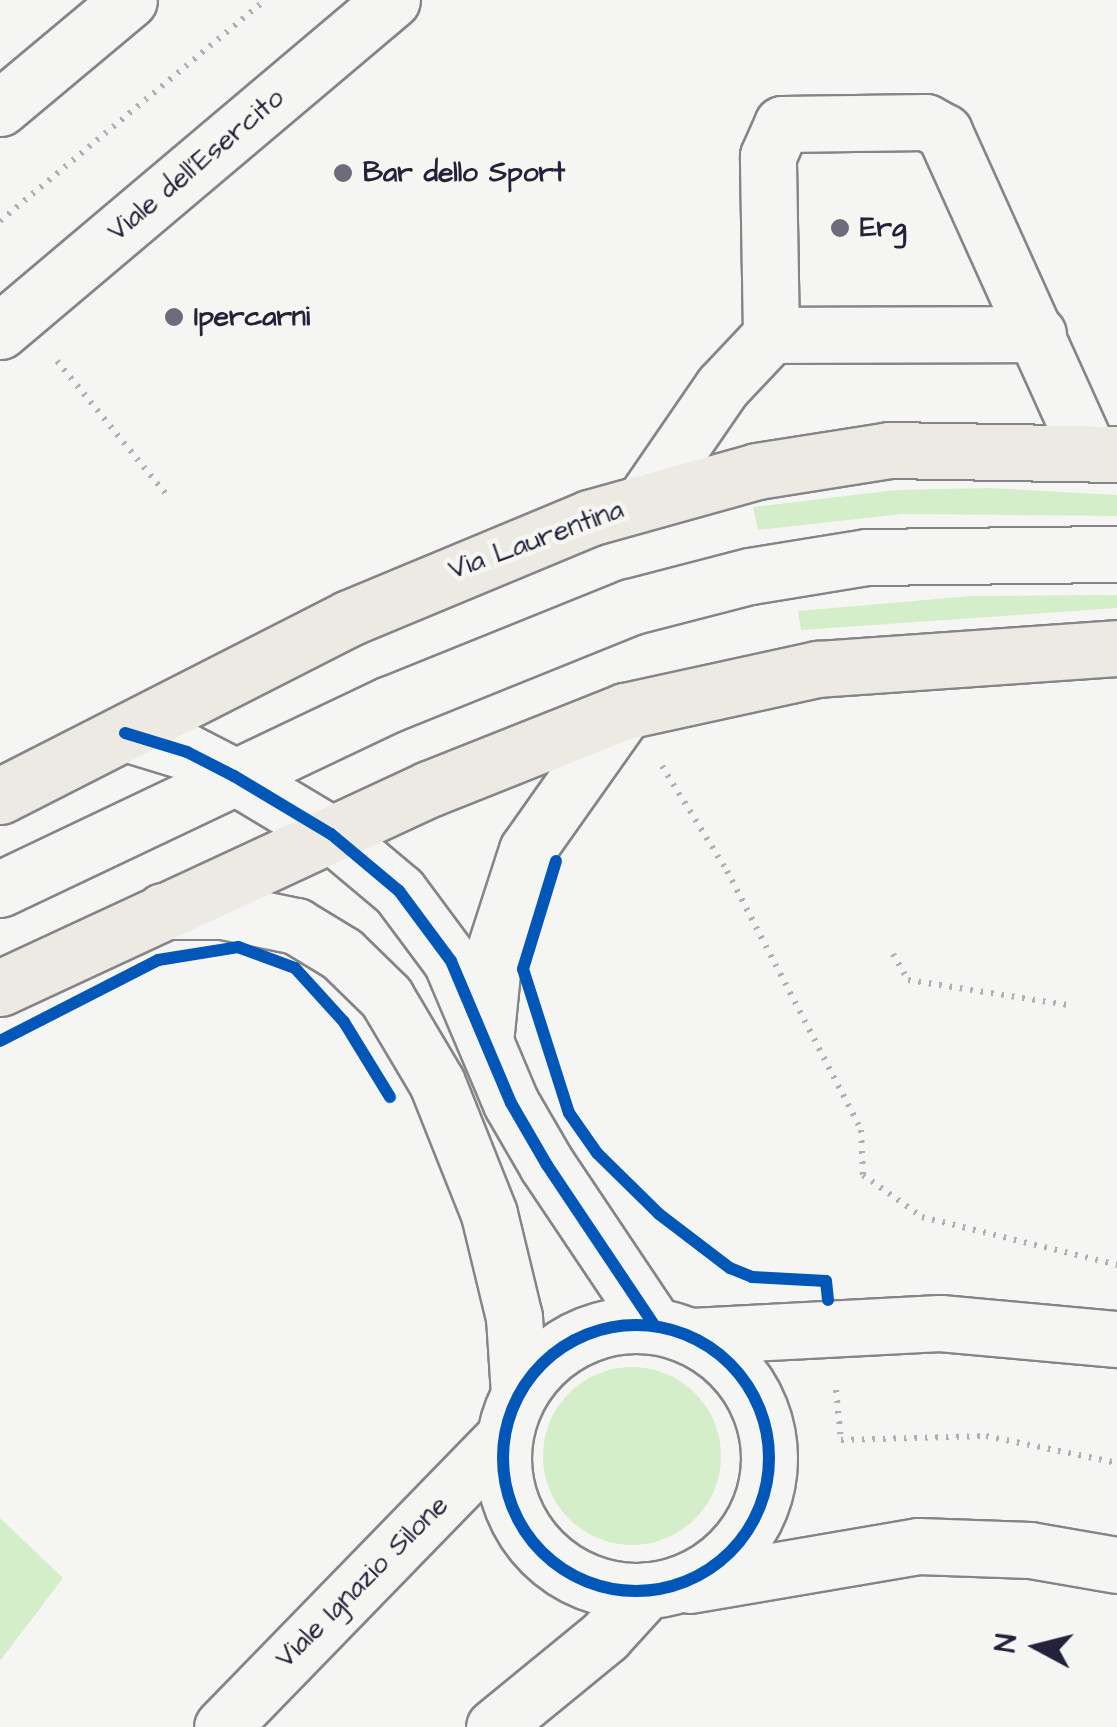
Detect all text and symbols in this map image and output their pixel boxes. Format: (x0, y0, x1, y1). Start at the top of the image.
street label: Viale dell'Esercito (101, 81, 291, 249)
place label: Bar dello Sport (363, 156, 565, 190)
marker: Bar dello Sport (332, 162, 354, 184)
place label: Erg (860, 211, 906, 245)
marker: Erg (829, 217, 851, 239)
place label: Ipercarni (194, 300, 310, 334)
marker: Ipercarni (163, 306, 185, 328)
street label: Via Laurentina (444, 493, 628, 587)
street label: Viale Ignazio Silone (269, 1489, 455, 1675)
north arrow (987, 1597, 1087, 1697)
text: N (986, 1632, 1027, 1654)

